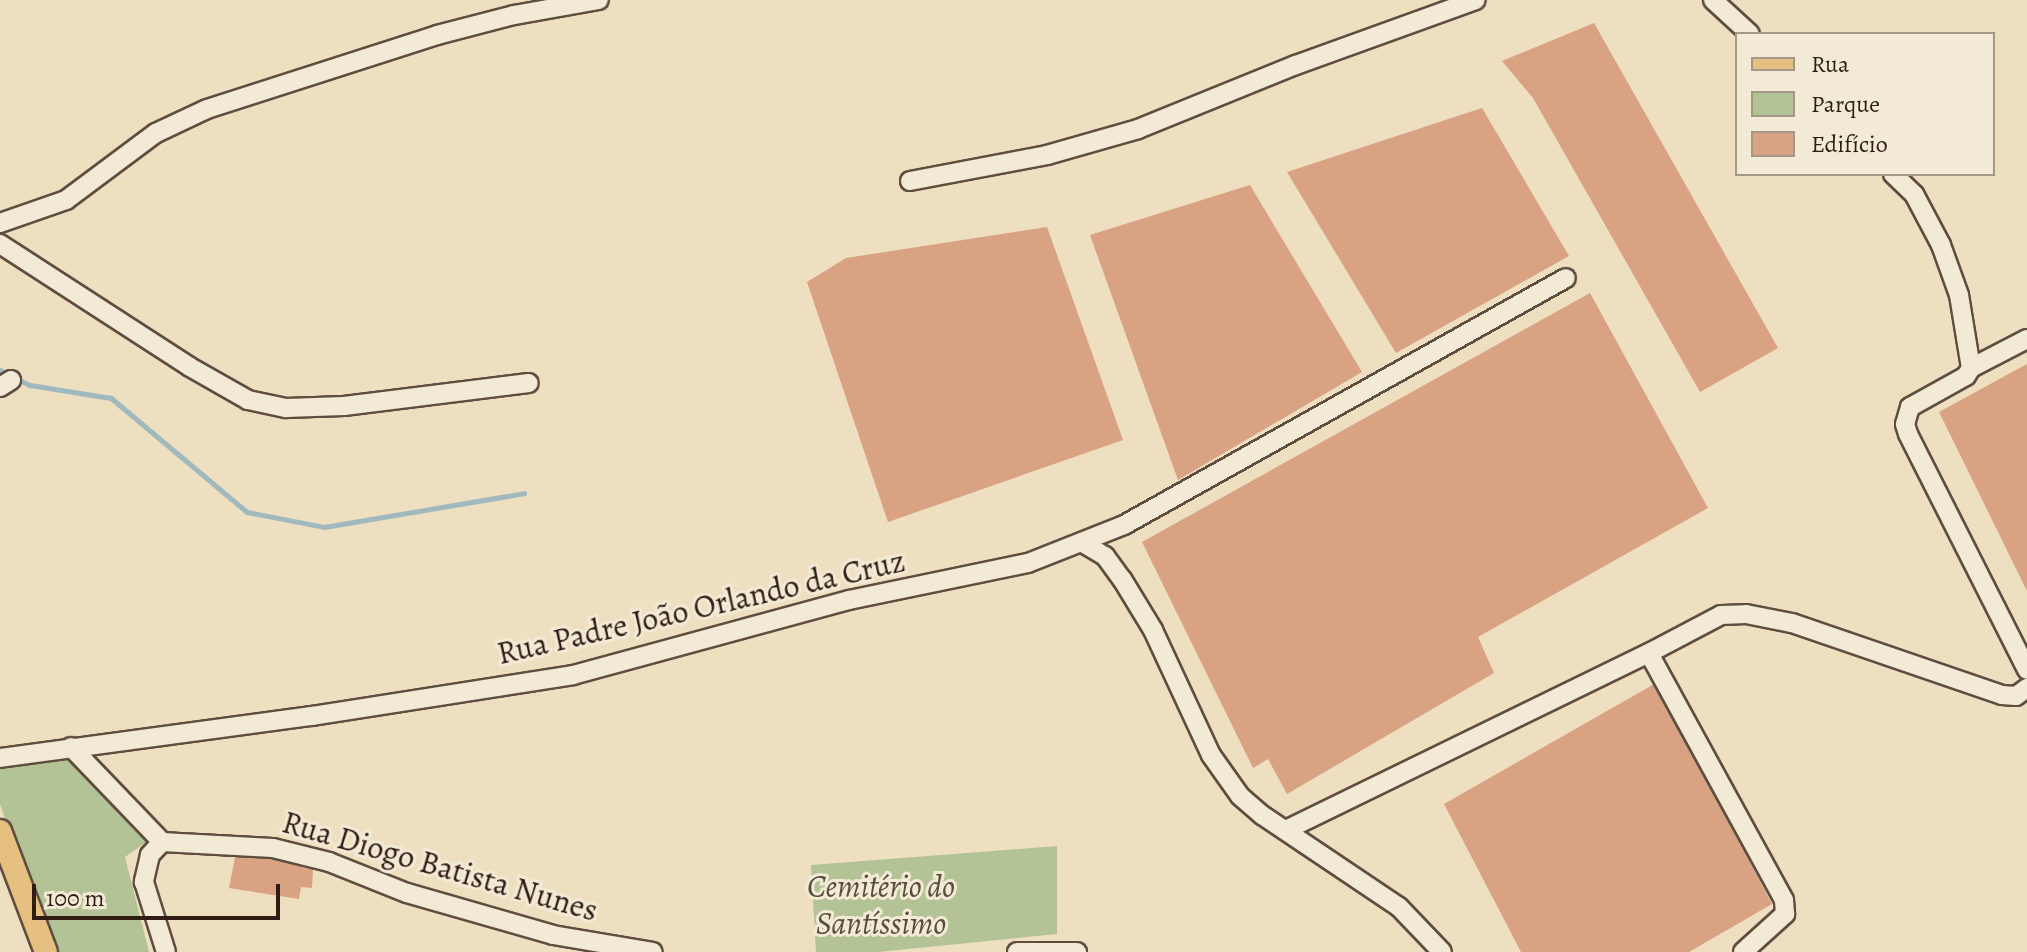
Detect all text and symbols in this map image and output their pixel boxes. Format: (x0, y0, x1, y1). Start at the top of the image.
legend (1735, 32, 1995, 176)
text: Rua (1811, 48, 1849, 80)
text: Parque (1811, 88, 1880, 120)
text: Edifício (1811, 128, 1888, 160)
street label: Rua Padre João Orlando da Cruz (493, 541, 909, 673)
street label: Rua Diogo Batista Nunes (278, 803, 602, 929)
scale bar (36, 868, 284, 918)
park label: Cemitério do Santíssimo (807, 868, 955, 943)
text: 100 m (46, 882, 105, 914)

